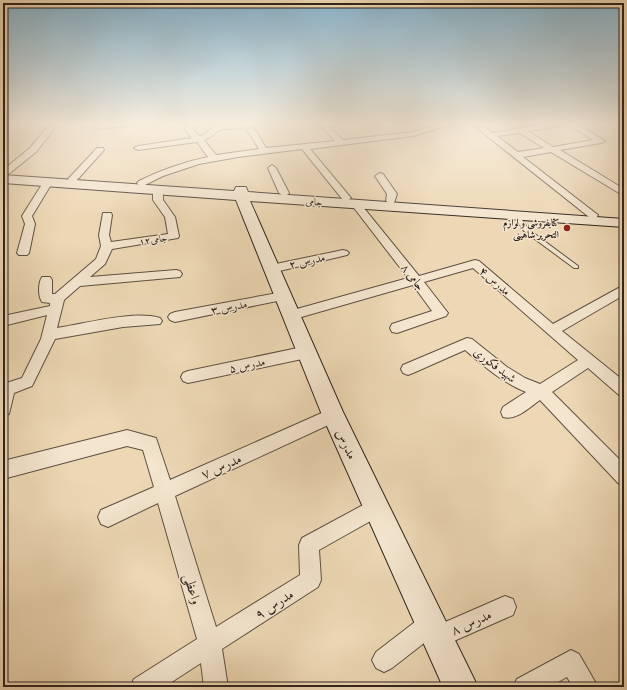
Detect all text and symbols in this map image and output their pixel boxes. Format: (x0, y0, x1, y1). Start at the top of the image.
street label: جامی (305, 195, 323, 209)
place label: کتابفروشی و لوازم التحریر شاهینی (503, 217, 560, 242)
marker: کتابفروشی و لوازم التحریر شاهینی (562, 223, 572, 233)
street label: جامی۱۲ (138, 232, 168, 248)
street label: مدرس ۲ (288, 250, 327, 273)
street label: جامی ۸ (398, 261, 428, 293)
street label: مدرس ۴ (476, 264, 513, 299)
street label: مدرس ۳ (210, 297, 249, 318)
street label: شهید فکوری (470, 345, 519, 386)
street label: مدرس ۵ (228, 354, 267, 377)
street label: مدرس (332, 426, 361, 462)
street label: مدرس ۷ (198, 450, 244, 483)
street label: واعظی (179, 572, 205, 607)
street label: مدرس ۹ (252, 586, 297, 623)
street label: مدرس ۸ (448, 606, 494, 639)

